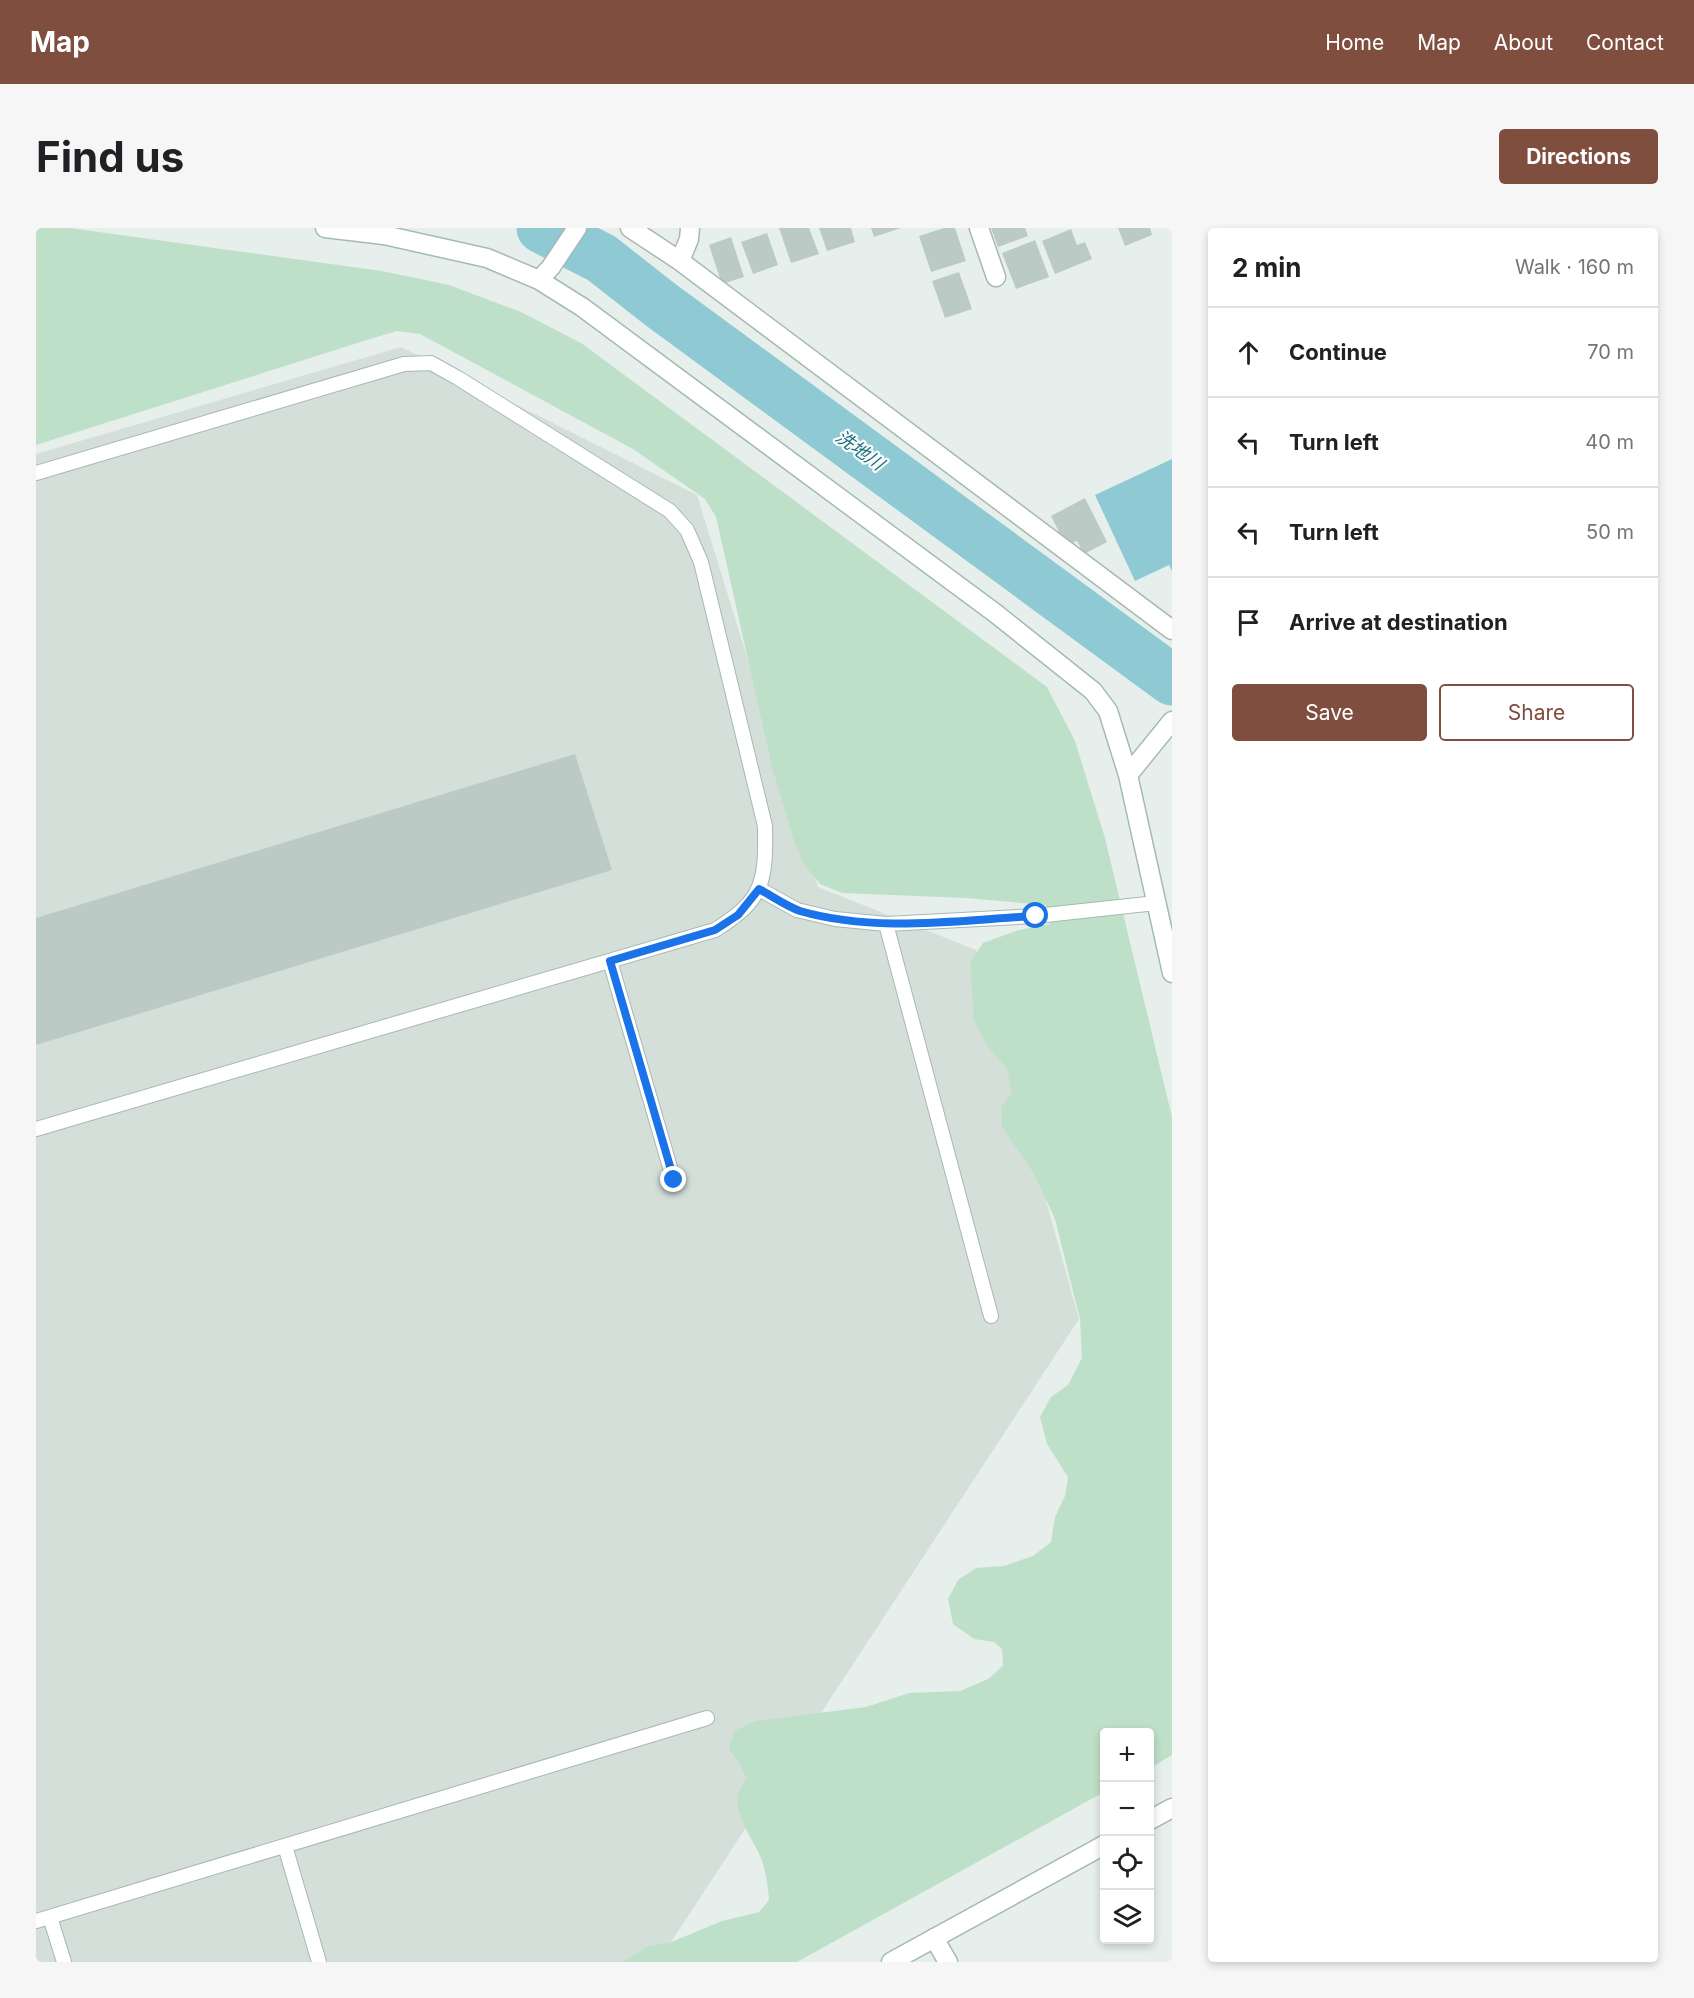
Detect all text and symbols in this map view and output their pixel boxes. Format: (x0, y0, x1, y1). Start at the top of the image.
text: Map (30, 25, 90, 59)
text: Home (1325, 30, 1384, 55)
text: Map (1417, 30, 1461, 55)
text: About (1494, 30, 1553, 55)
text: Contact (1586, 30, 1664, 55)
button: Directions (1499, 129, 1658, 184)
text: Find us (36, 131, 184, 182)
text: 2 min (1232, 252, 1302, 283)
text: Walk · 160 m (1515, 255, 1634, 279)
icon: ahead (1232, 336, 1265, 369)
text: Continue (1289, 339, 1387, 365)
text: 70 m (1587, 340, 1634, 364)
water label: 洗地川 (832, 426, 890, 476)
icon: left (1232, 426, 1265, 459)
text: Turn left (1289, 429, 1379, 455)
text: 40 m (1585, 430, 1634, 454)
icon: left (1232, 516, 1265, 549)
text: Turn left (1289, 519, 1379, 545)
text: 50 m (1586, 520, 1634, 544)
icon: arrive (1232, 606, 1265, 639)
text: Arrive at destination (1289, 609, 1508, 635)
button: Save (1232, 684, 1427, 741)
button: Share (1439, 684, 1634, 741)
route start (1022, 902, 1048, 928)
route end (660, 1166, 686, 1192)
map controls (1100, 1728, 1154, 1944)
button: + (1100, 1728, 1154, 1782)
button: − (1100, 1782, 1154, 1836)
button: locate (1100, 1836, 1154, 1890)
button: layers (1100, 1890, 1154, 1944)

